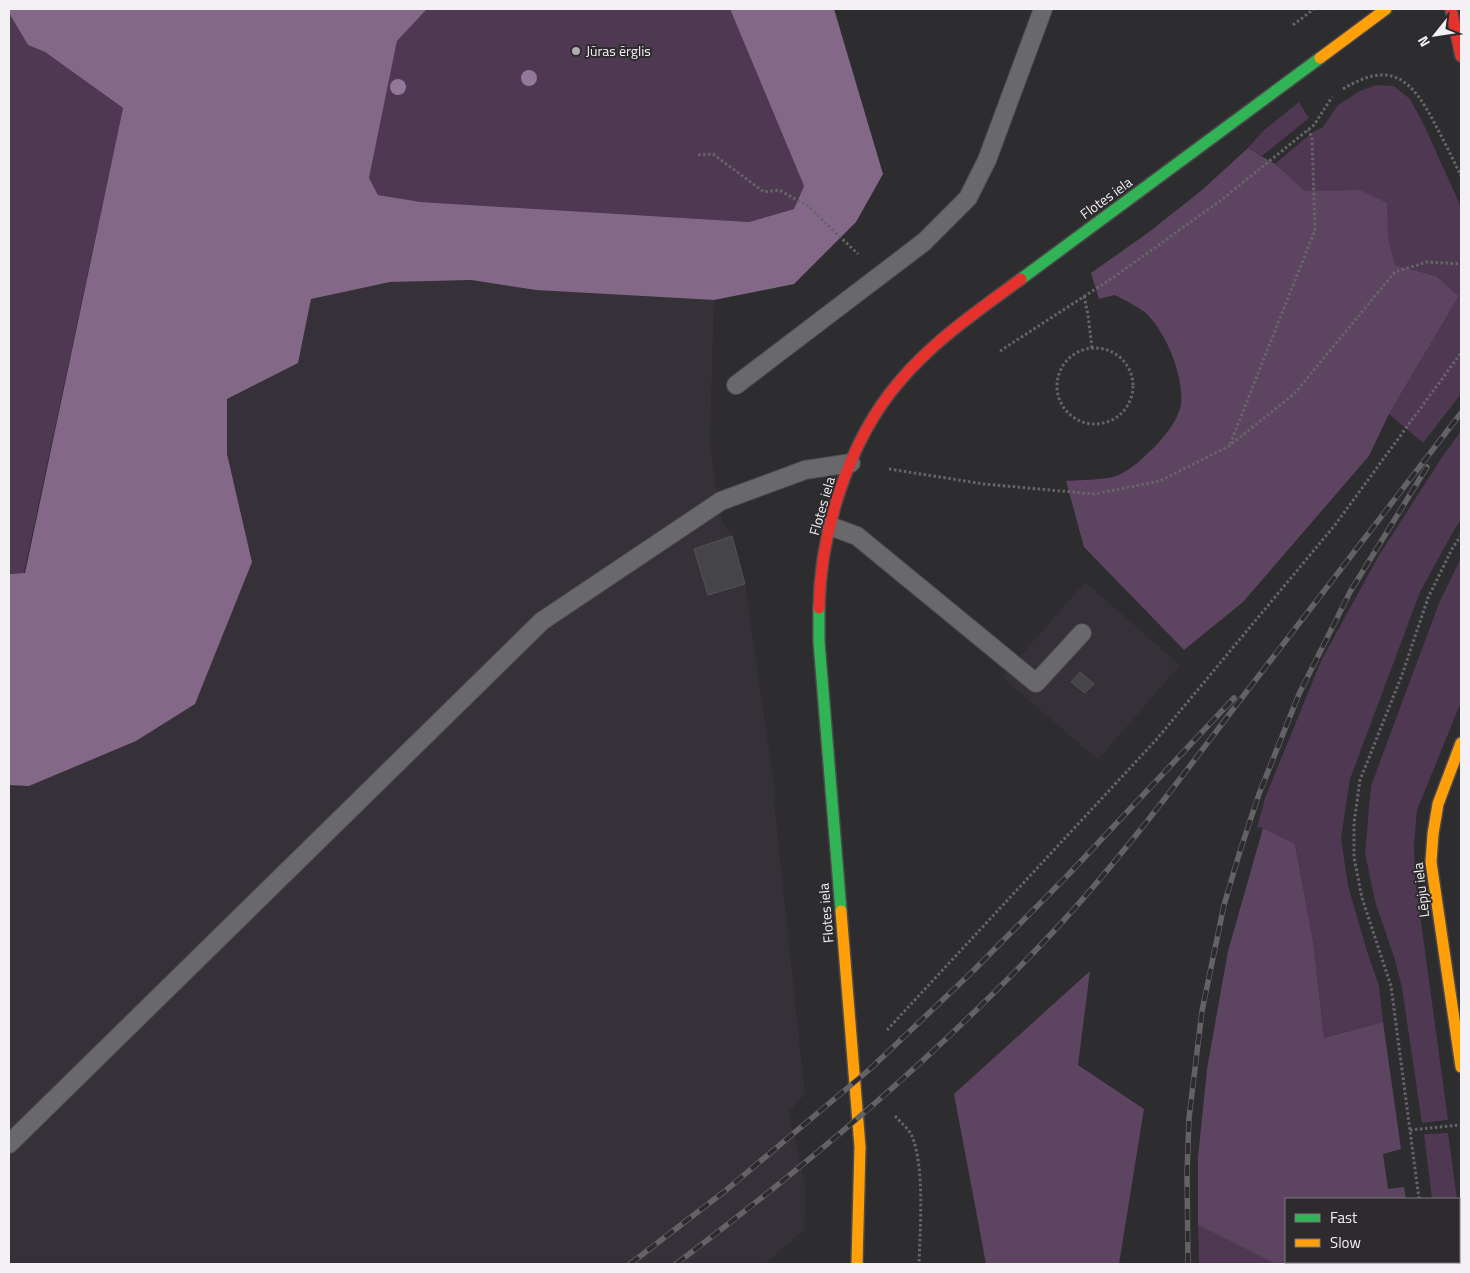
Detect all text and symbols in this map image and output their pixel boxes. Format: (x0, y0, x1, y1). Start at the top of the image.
north arrow (1410, 10, 1460, 60)
text: N (1412, 32, 1435, 51)
place label: Jūras ērglis (586, 40, 651, 61)
marker: Jūras ērglis (570, 45, 582, 57)
street label: Flotes iela (1075, 171, 1136, 224)
street label: Flotes iela (803, 474, 840, 538)
street label: Lēpju iela (1407, 861, 1434, 919)
street label: Flotes iela (812, 882, 839, 944)
legend (1285, 1198, 1460, 1263)
text: Fast (1330, 1206, 1358, 1229)
text: Slow (1330, 1231, 1361, 1254)

